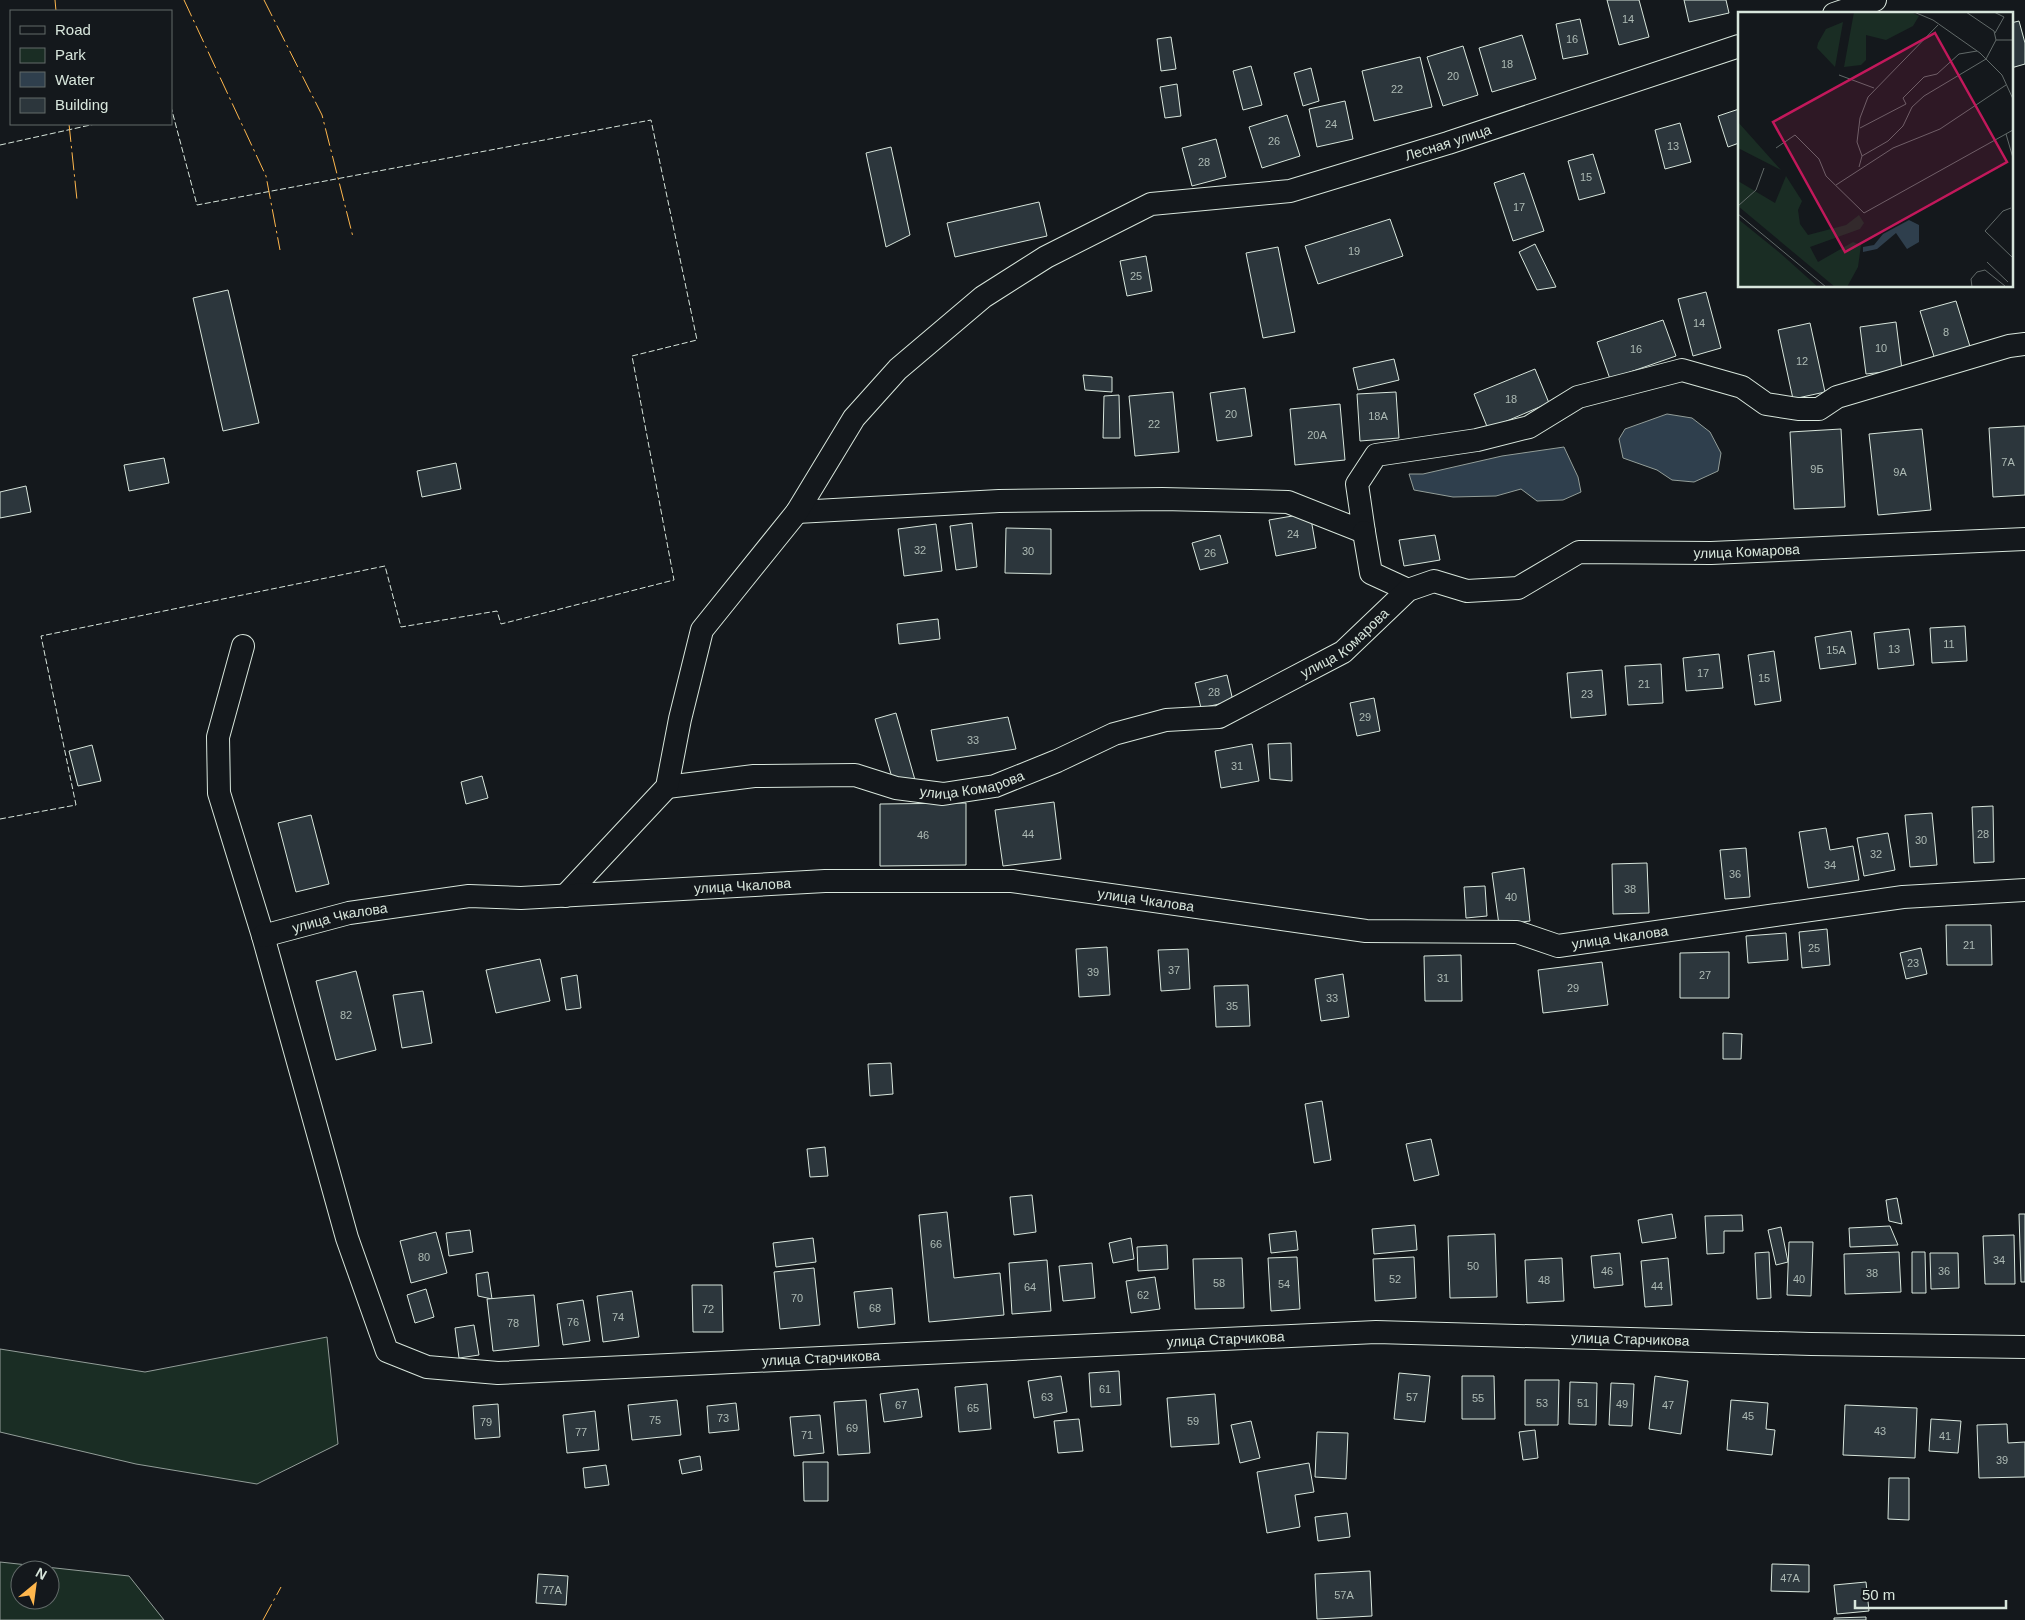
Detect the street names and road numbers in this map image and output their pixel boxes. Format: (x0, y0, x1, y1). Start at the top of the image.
street label: Лесная улица (1403, 121, 1493, 164)
street label: улица Комарова (1693, 541, 1800, 561)
street label: улица Комарова (1298, 605, 1392, 681)
street label: улица Комарова (919, 767, 1026, 802)
street label: улица Чкалова (693, 875, 792, 896)
street label: улица Чкалова (1097, 885, 1195, 915)
street label: улица Чкалова (290, 900, 389, 936)
street label: улица Чкалова (1571, 922, 1669, 952)
street label: улица Старчикова (1166, 1328, 1285, 1350)
street label: улица Старчикова (1571, 1329, 1690, 1349)
street label: улица Старчикова (761, 1347, 881, 1369)

